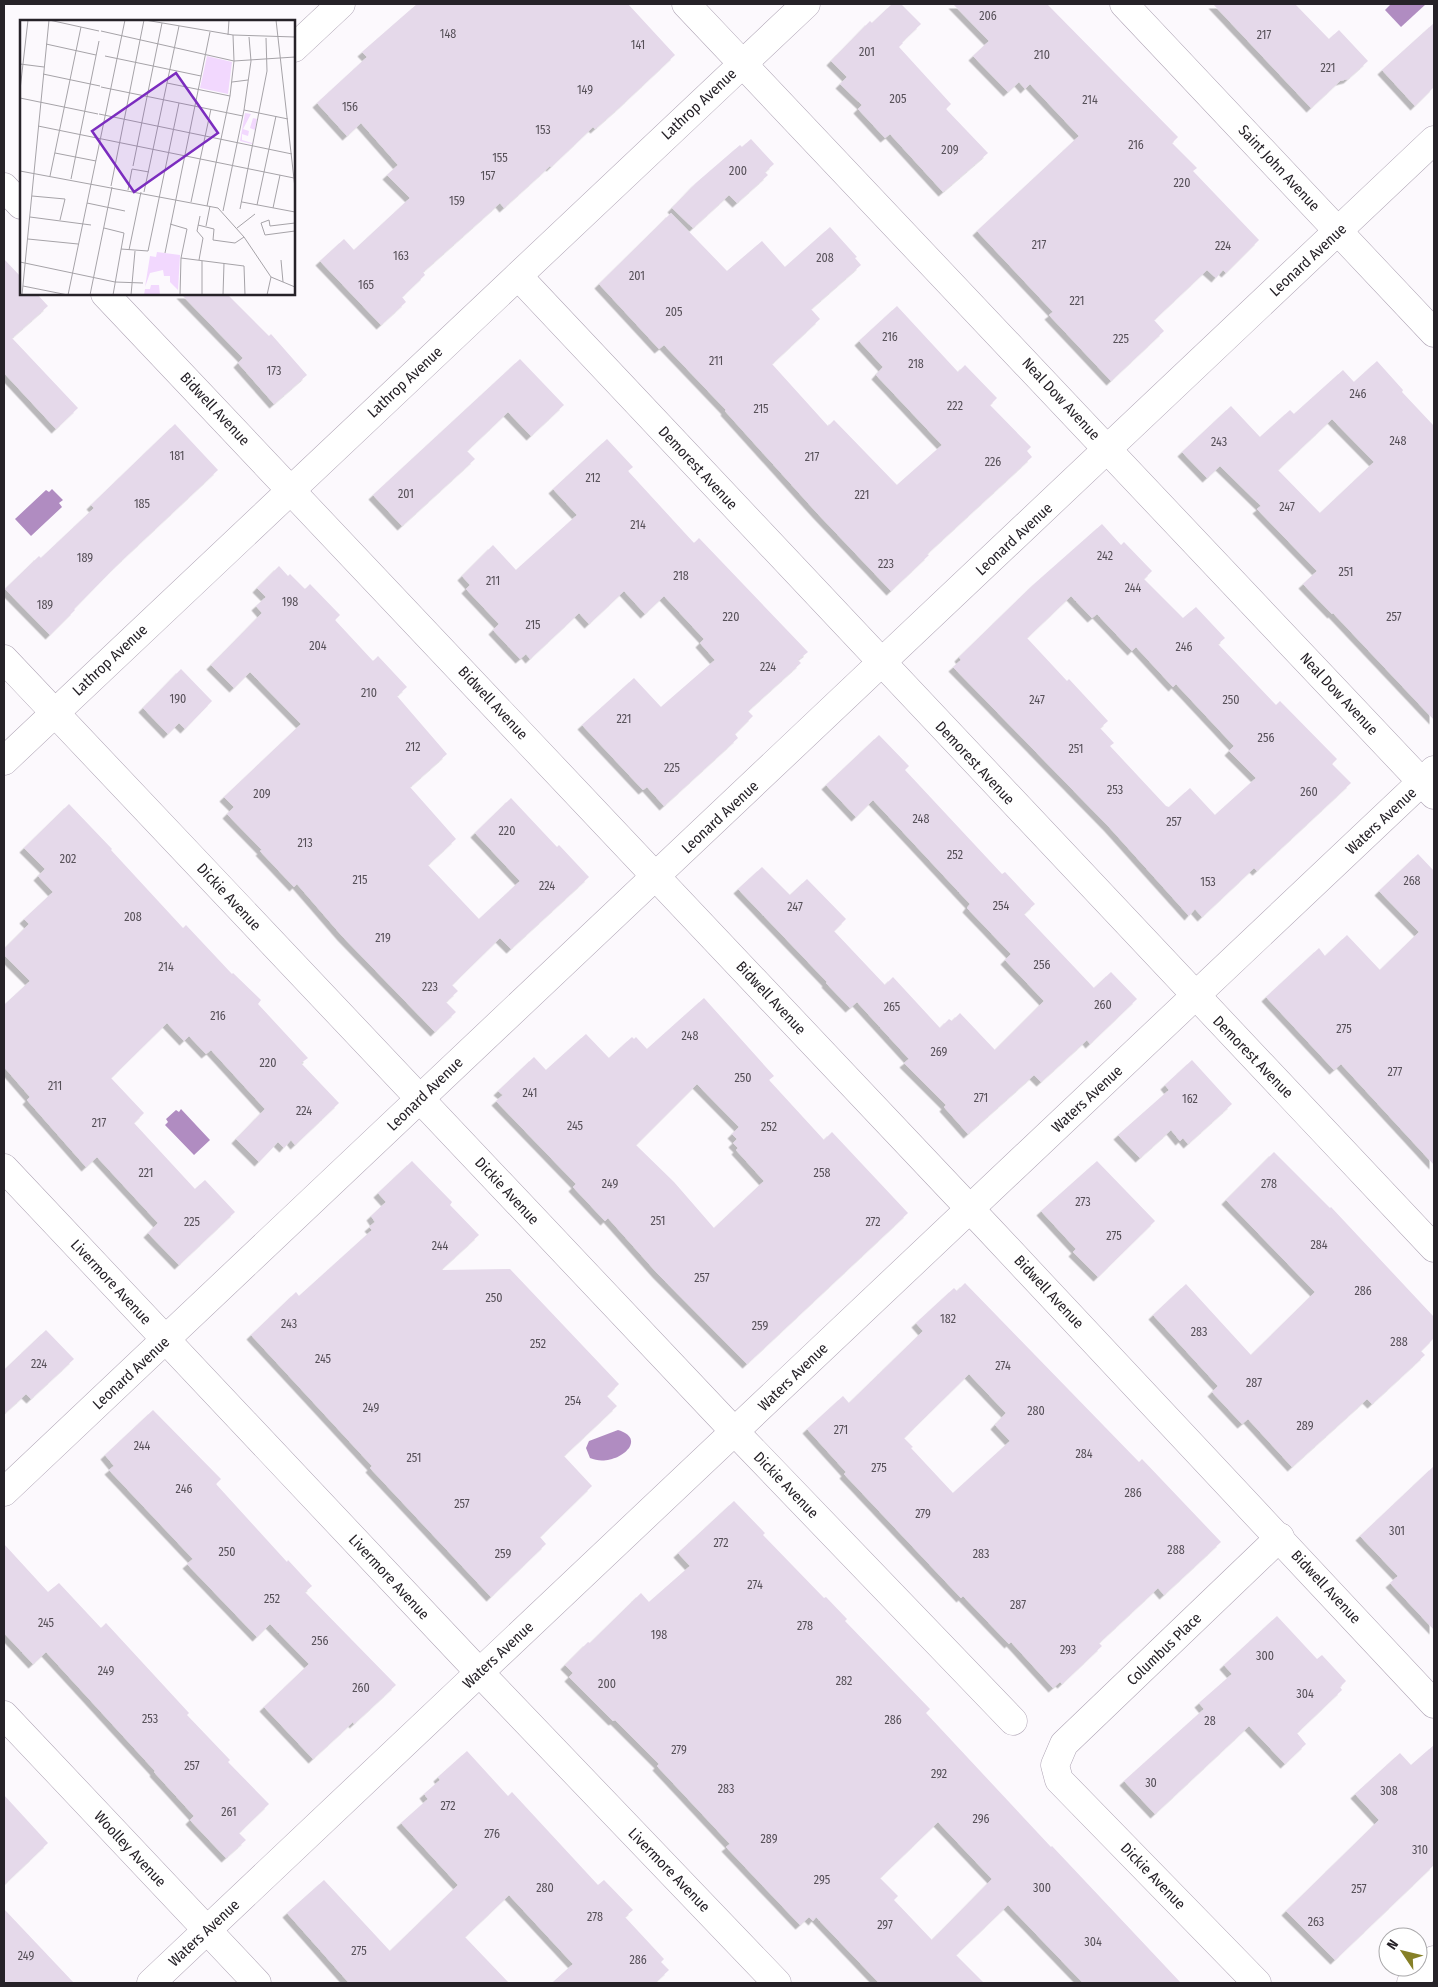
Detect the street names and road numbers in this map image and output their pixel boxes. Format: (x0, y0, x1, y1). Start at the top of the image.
street label: Lathrop Avenue (658, 65, 740, 143)
street label: Saint John Avenue (1234, 121, 1324, 215)
street label: Leonard Avenue (1266, 220, 1350, 300)
street label: Lathrop Avenue (364, 343, 446, 421)
street label: Neal Dow Avenue (1018, 354, 1104, 444)
street label: Bidwell Avenue (176, 369, 254, 449)
street label: Demorest Avenue (655, 422, 741, 514)
street label: Leonard Avenue (972, 499, 1056, 579)
street label: Lathrop Avenue (69, 621, 151, 699)
street label: Neal Dow Avenue (1296, 649, 1382, 739)
street label: Bidwell Avenue (454, 663, 532, 743)
street label: Demorest Avenue (932, 717, 1018, 809)
street label: Leonard Avenue (678, 777, 762, 857)
street label: Waters Avenue (1342, 784, 1420, 858)
street label: Dickie Avenue (193, 860, 265, 934)
street label: Bidwell Avenue (732, 958, 810, 1038)
street label: Demorest Avenue (1209, 1012, 1297, 1102)
street label: Leonard Avenue (383, 1053, 467, 1135)
street label: Waters Avenue (1048, 1062, 1126, 1136)
street label: Dickie Avenue (471, 1154, 543, 1228)
street label: Livermore Avenue (67, 1236, 155, 1328)
street label: Bidwell Avenue (1010, 1252, 1088, 1332)
street label: Leonard Avenue (89, 1333, 173, 1413)
street label: Waters Avenue (754, 1339, 832, 1415)
street label: Dickie Avenue (750, 1448, 822, 1522)
street label: Livermore Avenue (345, 1531, 433, 1623)
street label: Bidwell Avenue (1287, 1547, 1365, 1627)
street label: Columbus Place (1123, 1609, 1205, 1689)
street label: Waters Avenue (459, 1618, 537, 1692)
street label: Woolley Avenue (90, 1807, 170, 1891)
street label: Livermore Avenue (624, 1824, 714, 1916)
street label: Dickie Avenue (1117, 1839, 1189, 1913)
street label: Waters Avenue (165, 1896, 243, 1970)

